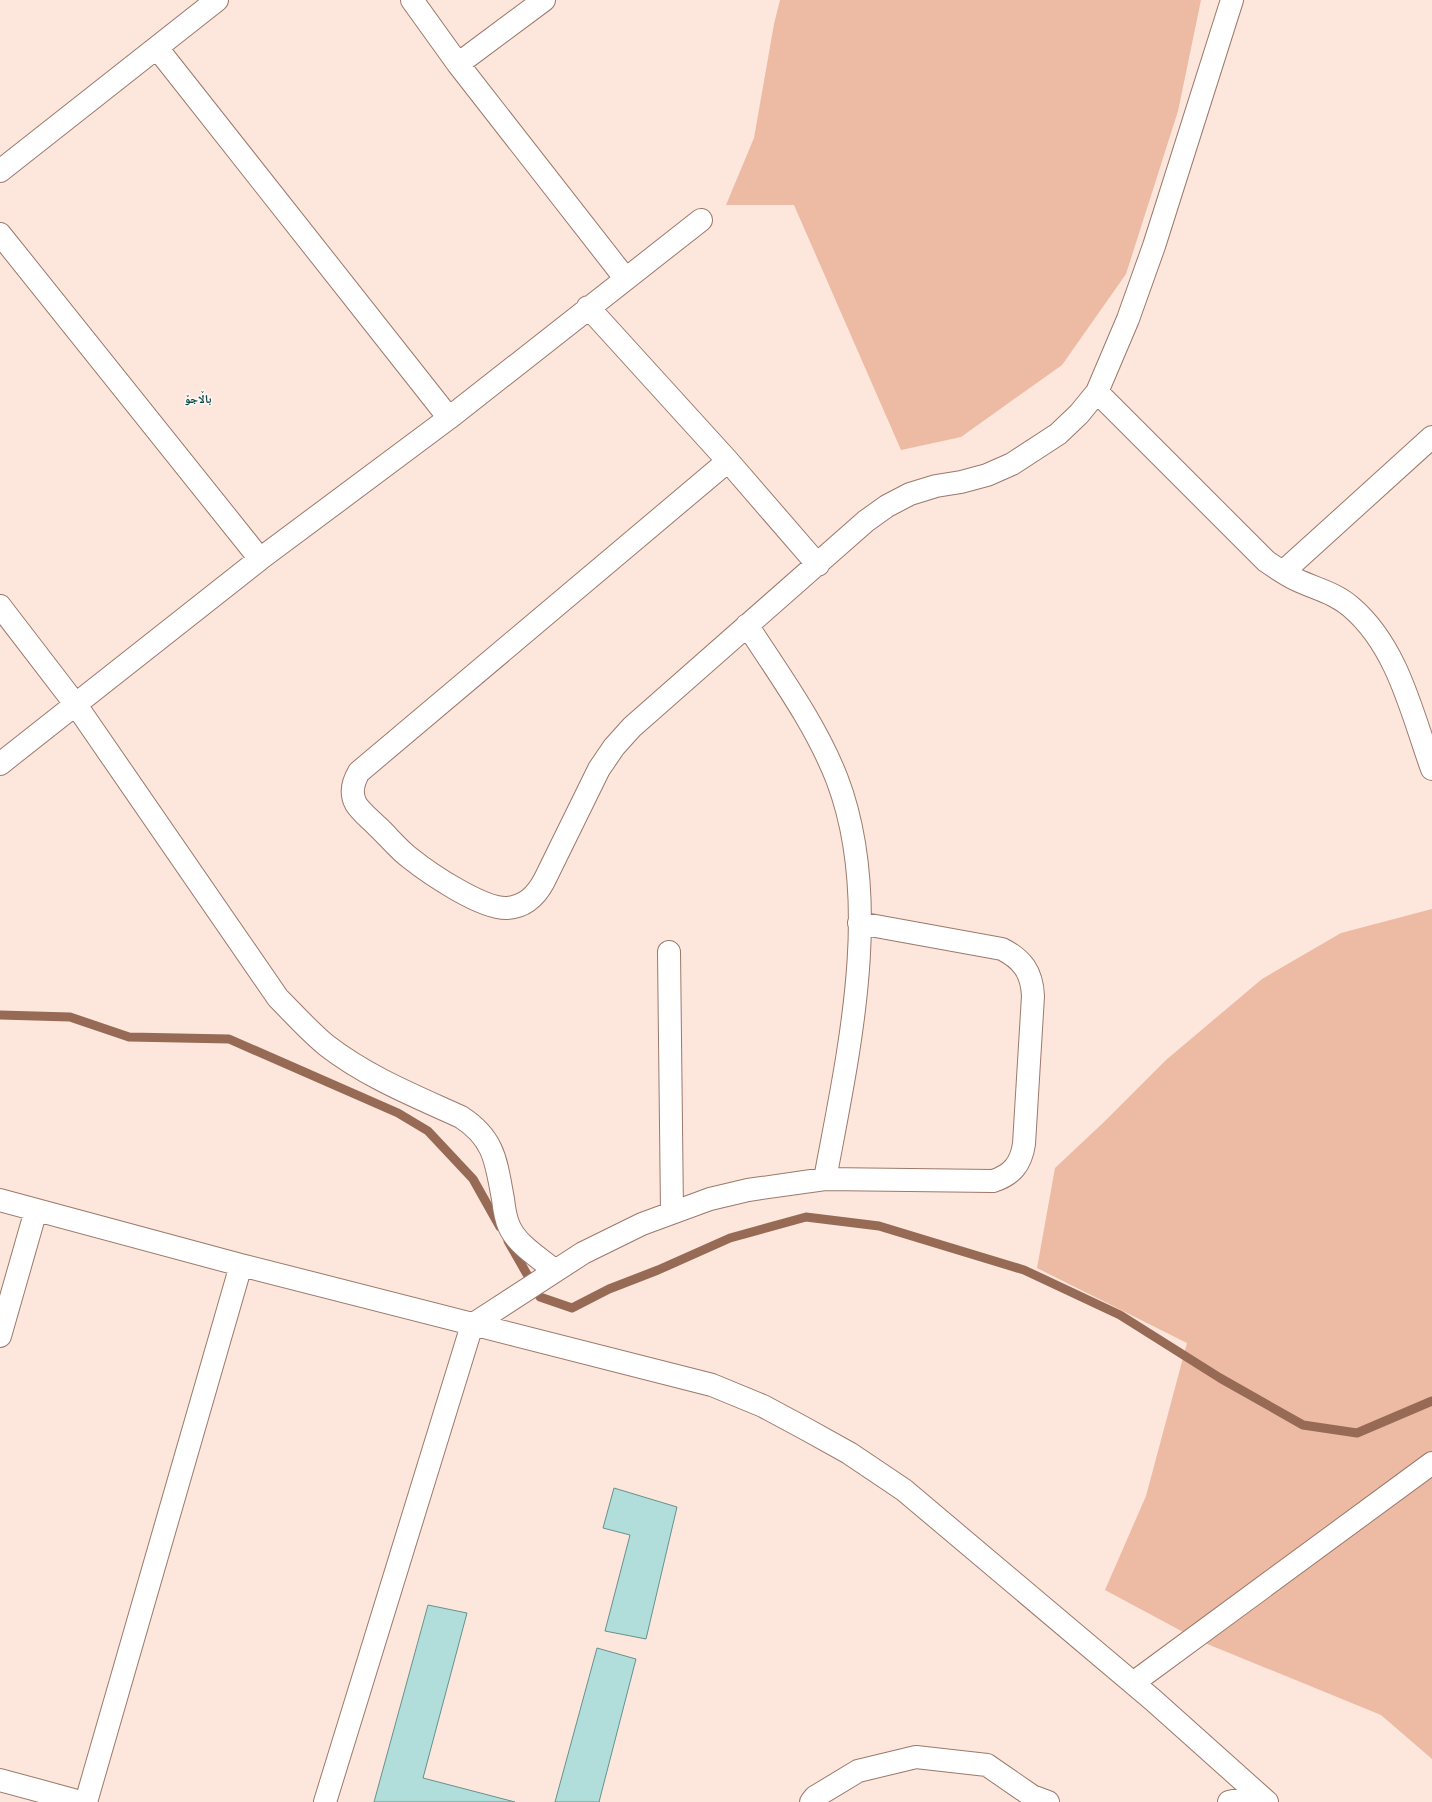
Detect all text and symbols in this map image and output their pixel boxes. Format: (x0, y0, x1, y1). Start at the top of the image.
district label: باڵاجۆ (185, 390, 211, 407)

